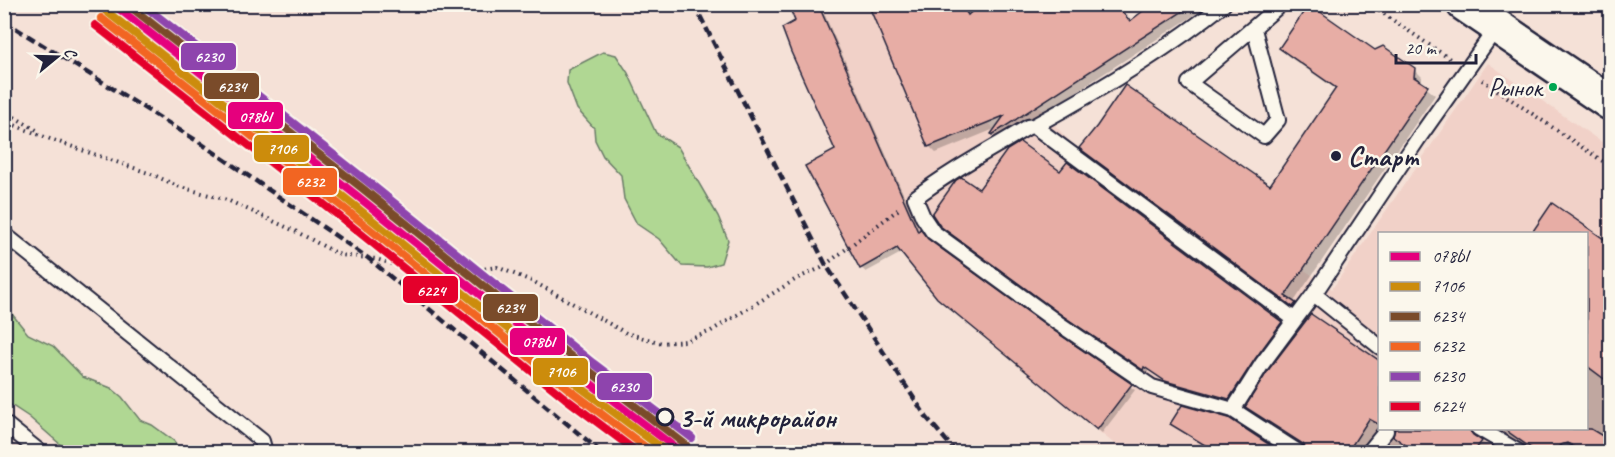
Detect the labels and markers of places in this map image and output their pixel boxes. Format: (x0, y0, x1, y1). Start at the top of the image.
place label: Рынок (1488, 71, 1545, 104)
marker: Рынок (1547, 81, 1559, 93)
place label: Старт (1348, 139, 1420, 174)
marker: Старт (1329, 149, 1343, 163)
place label: 3-й микрорайон (679, 400, 838, 435)
marker: 3-й микрорайон (656, 408, 674, 426)

